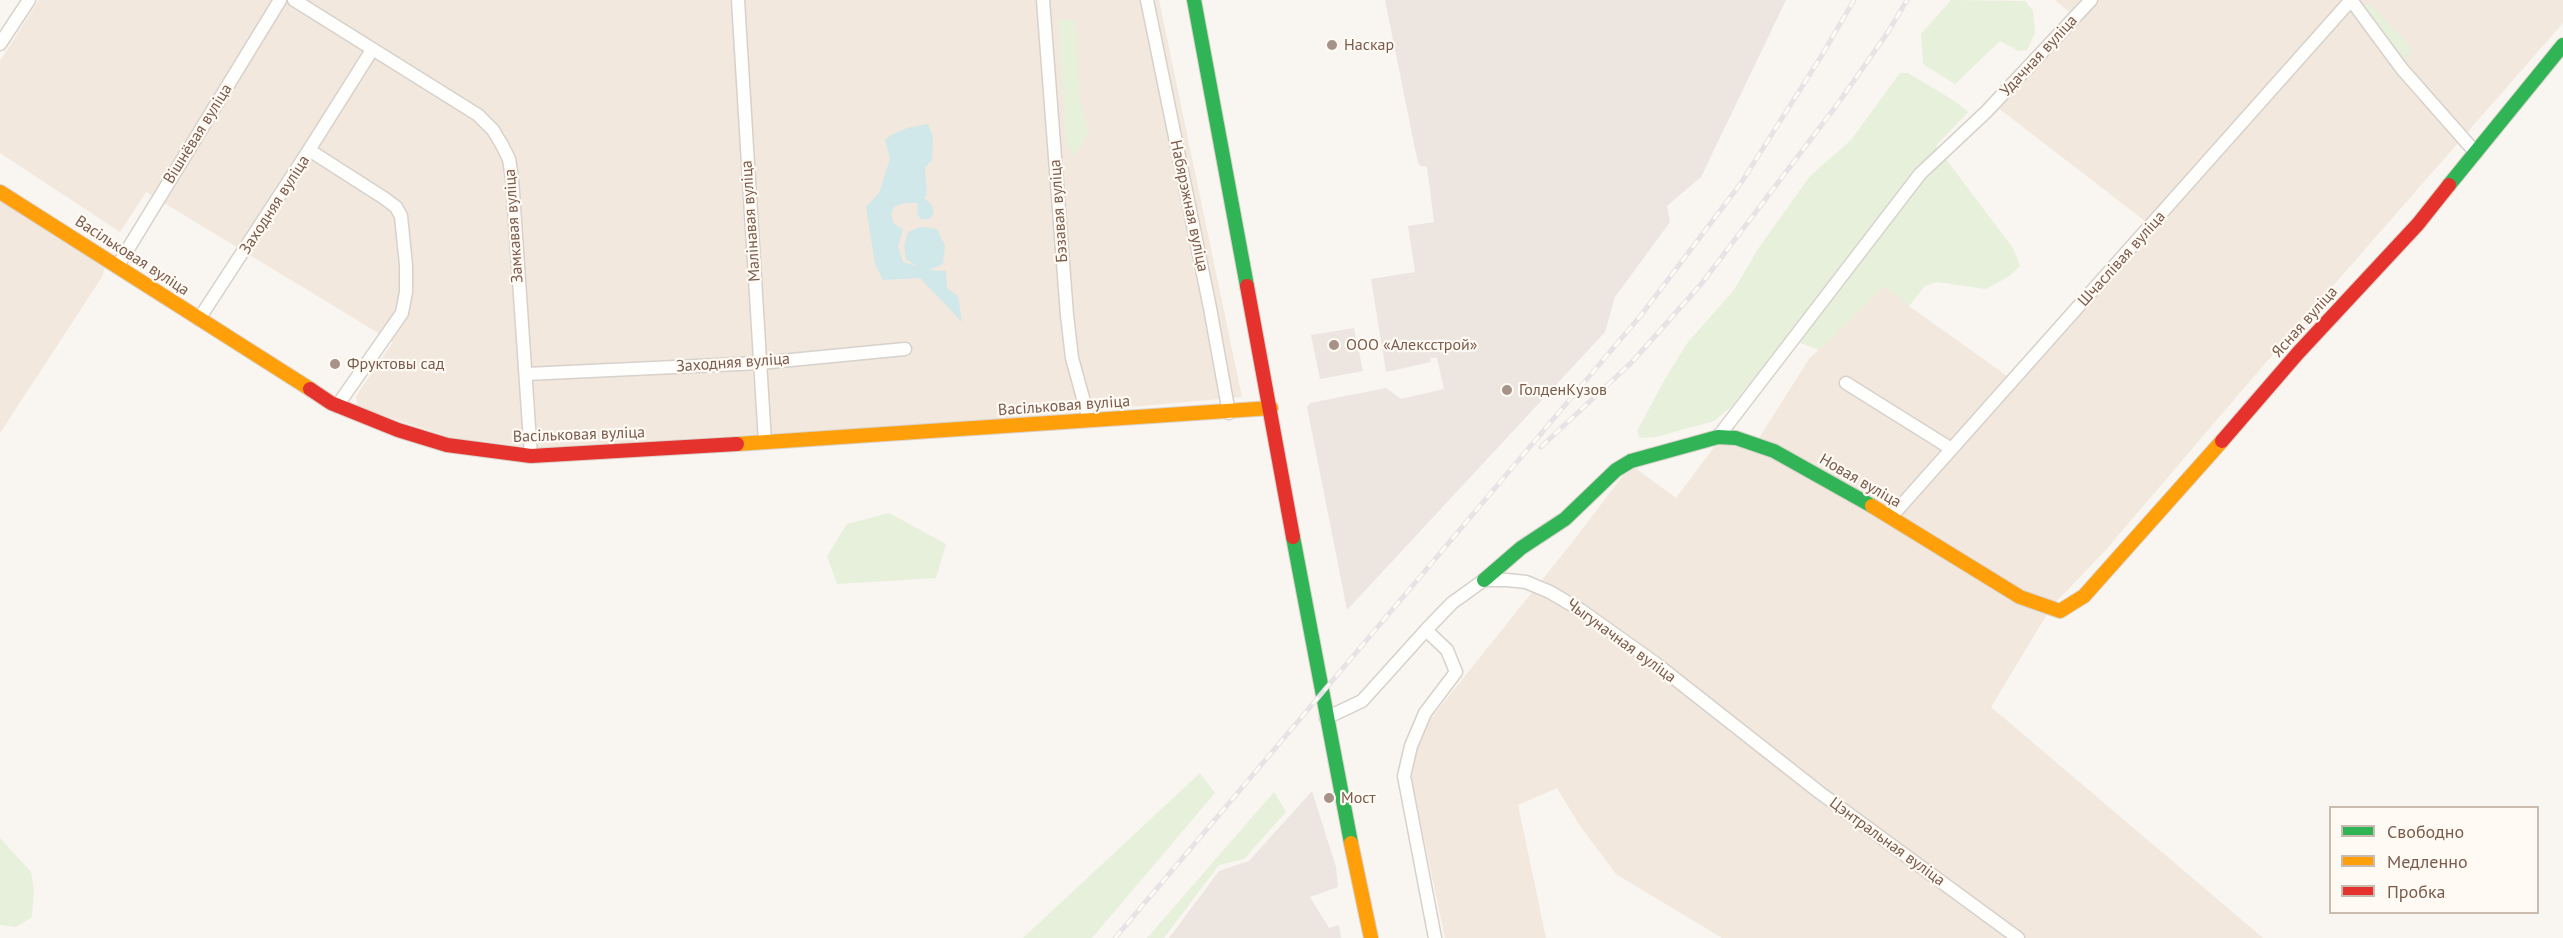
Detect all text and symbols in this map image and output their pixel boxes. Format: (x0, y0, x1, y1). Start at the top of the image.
street label: Удачная вуліца (1996, 11, 2082, 101)
place label: Наскар (1344, 35, 1394, 55)
marker: Наскар (1325, 38, 1339, 52)
street label: Вішнёвая вуліца (160, 80, 236, 188)
street label: Набярэжная вуліца (1166, 138, 1212, 274)
street label: Заходняя вуліца (236, 152, 314, 258)
street label: Бэзавая вуліца (1046, 159, 1072, 263)
street label: Малінавая вуліца (737, 160, 765, 282)
street label: Замкавая вуліца (500, 168, 528, 284)
street label: Шчаслівая вуліца (2074, 207, 2170, 311)
street label: Васільковая вуліца (71, 212, 193, 300)
street label: Ясная вуліца (2268, 282, 2342, 362)
place label: ООО «Алексстрой» (1346, 335, 1477, 355)
marker: ООО «Алексстрой» (1327, 338, 1341, 352)
street label: Заходняя вуліца (675, 349, 791, 377)
place label: Фруктовы сад (347, 354, 444, 374)
marker: Фруктовы сад (328, 357, 342, 371)
place label: ГолденКузов (1519, 380, 1607, 400)
marker: ГолденКузов (1500, 383, 1514, 397)
street label: Васільковая вуліца (997, 392, 1131, 420)
street label: Васільковая вуліца (513, 423, 645, 447)
street label: Новая вуліца (1816, 450, 1904, 512)
street label: Чыгуначная вуліца (1562, 595, 1680, 687)
place label: Мост (1341, 788, 1376, 808)
marker: Мост (1322, 791, 1336, 805)
street label: Цэнтральная вуліца (1825, 794, 1949, 890)
legend (2329, 806, 2539, 914)
text: Свободно (2387, 820, 2464, 843)
text: Медленно (2387, 850, 2468, 873)
text: Пробка (2387, 880, 2445, 903)

